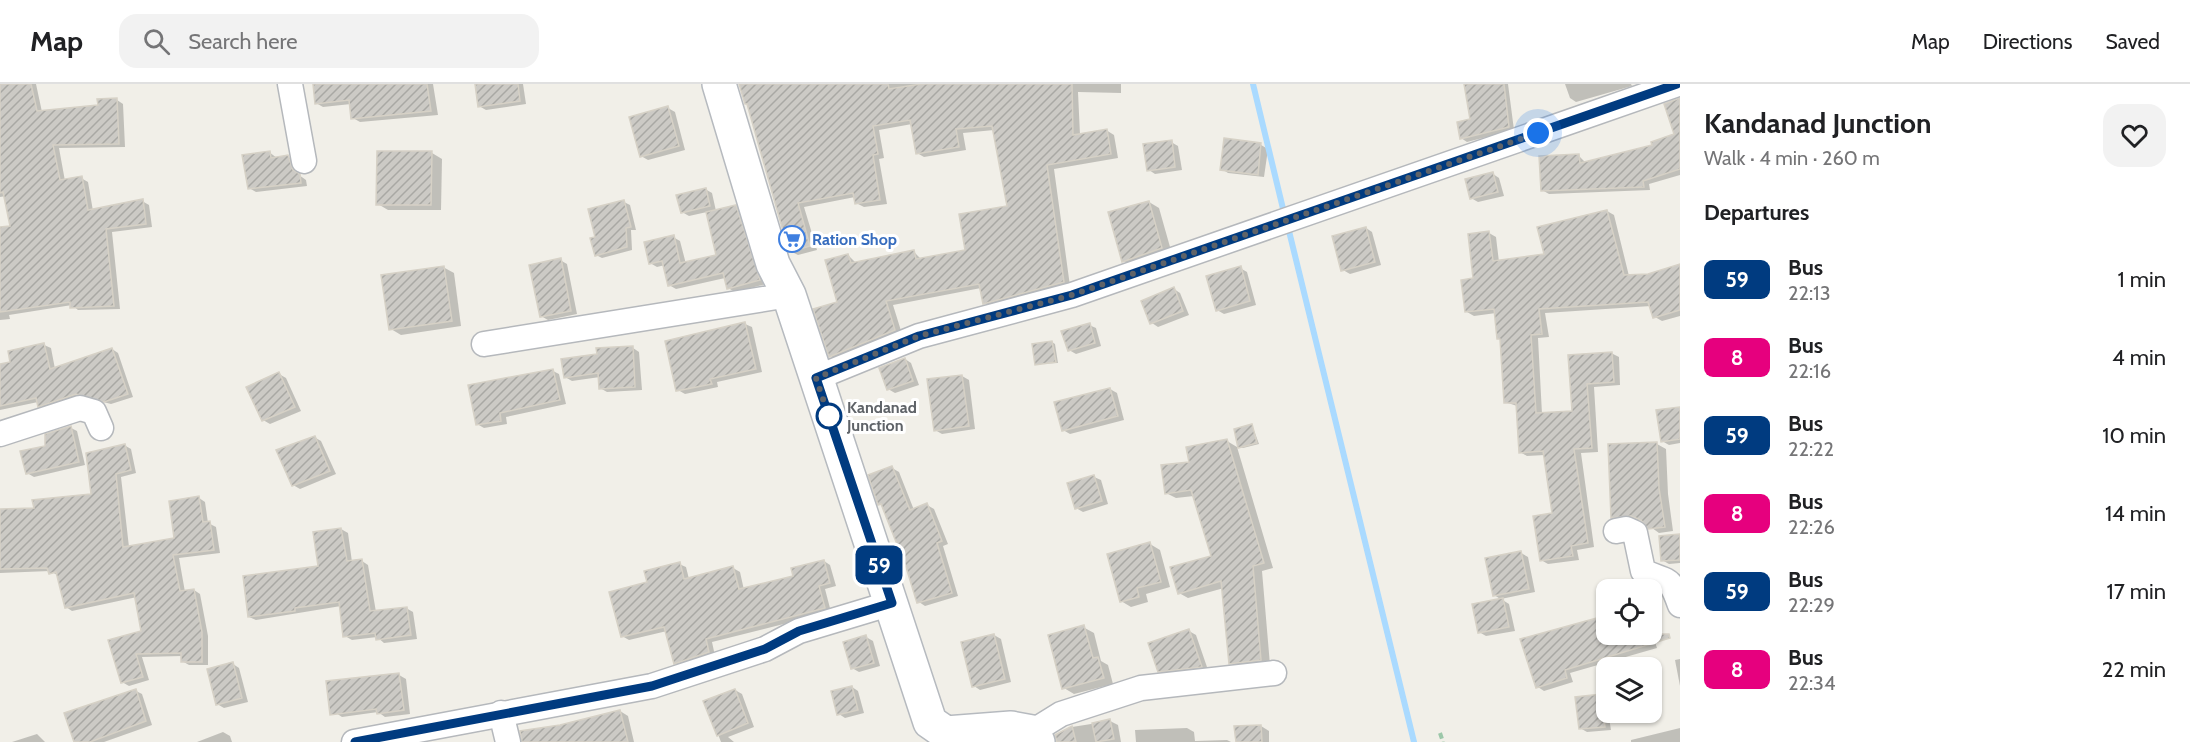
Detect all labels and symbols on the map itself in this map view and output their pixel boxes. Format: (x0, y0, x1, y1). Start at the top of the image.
your location (1523, 118, 1553, 148)
supermarket icon: Ration Shop (777, 224, 807, 254)
place label: Ration Shop (812, 230, 897, 249)
place label: Kandanad Junction (846, 398, 917, 435)
marker: Kandanad Junction (816, 403, 842, 429)
line badge: 59 (852, 546, 906, 584)

